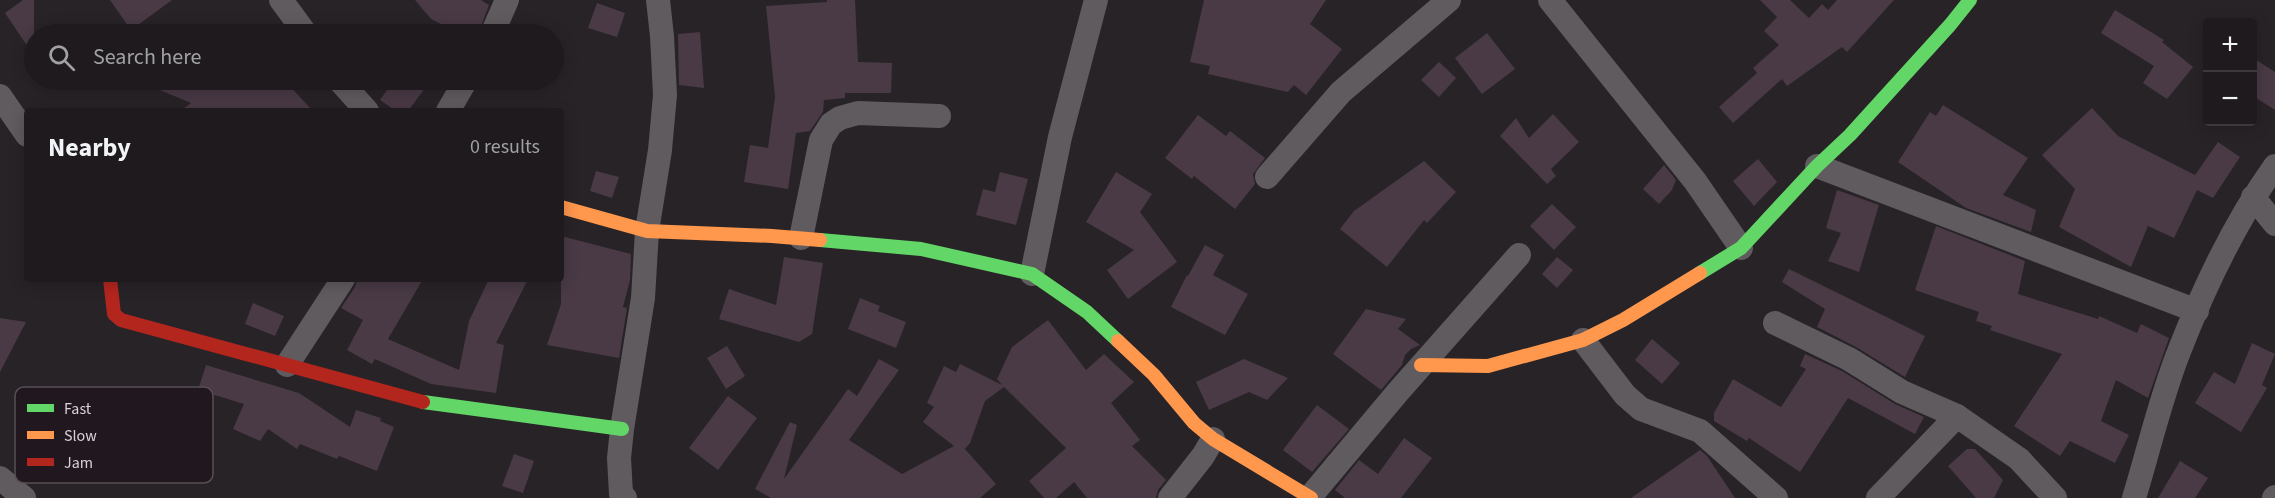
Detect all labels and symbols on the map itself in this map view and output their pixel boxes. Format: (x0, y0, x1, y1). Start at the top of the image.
legend (15, 387, 213, 483)
text: Fast (64, 398, 92, 420)
text: Slow (64, 425, 97, 447)
text: Jam (64, 452, 93, 474)

